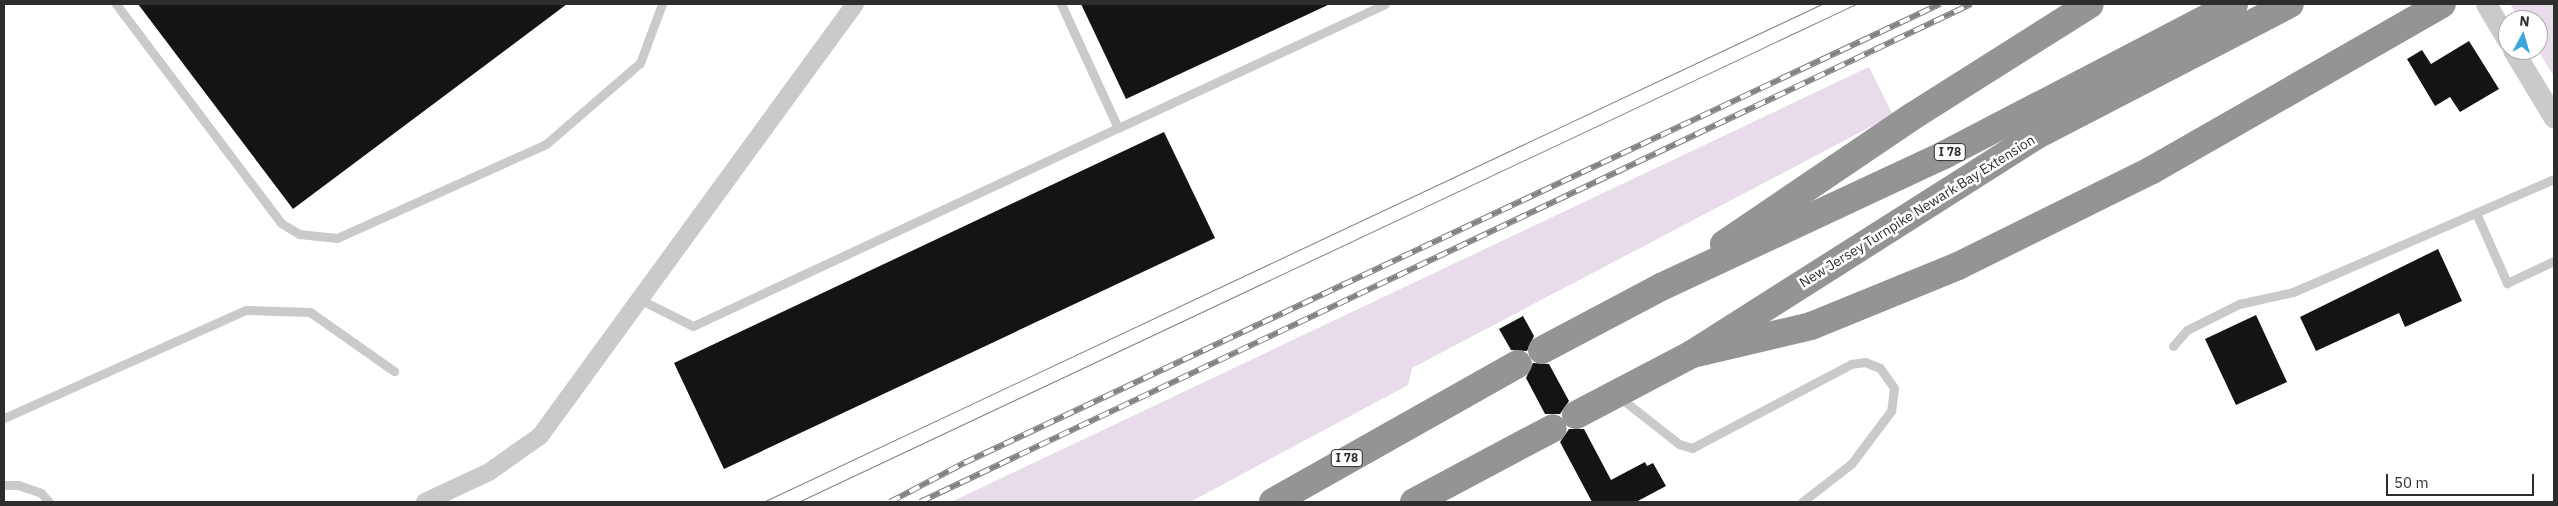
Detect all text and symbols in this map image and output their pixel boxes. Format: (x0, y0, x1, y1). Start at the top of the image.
north arrow (2498, 10, 2548, 60)
text: N (2518, 12, 2530, 31)
street label: New Jersey Turnpike Newark Bay Extension (1796, 131, 2038, 291)
road number: I 78 (1934, 142, 1966, 162)
road number: I 78 (1331, 448, 1363, 468)
scale bar (2388, 464, 2536, 496)
text: 50 m (2394, 473, 2429, 492)

